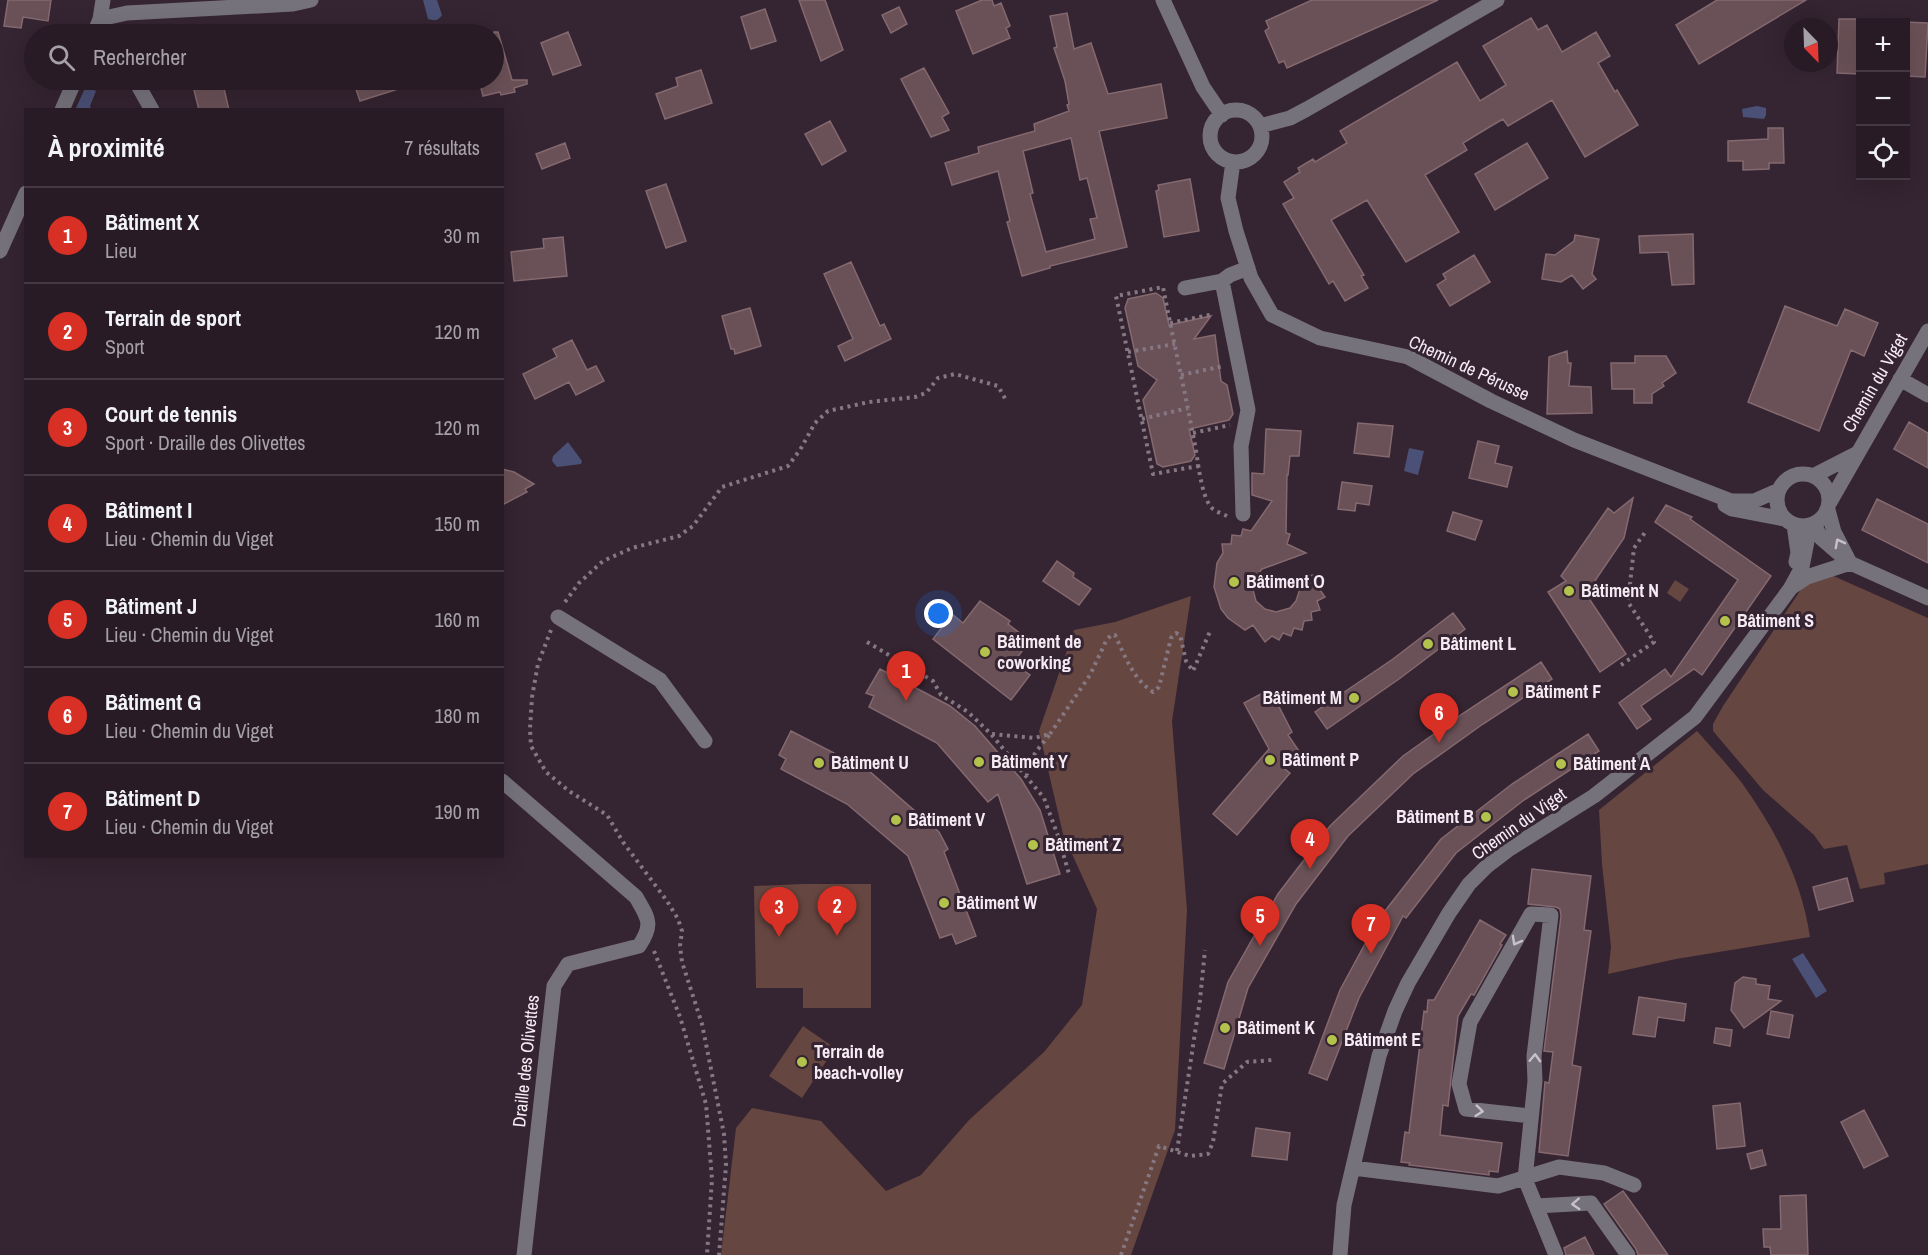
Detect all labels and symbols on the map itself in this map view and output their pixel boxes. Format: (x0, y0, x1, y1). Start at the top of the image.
north arrow (1784, 18, 1838, 72)
street label: Chemin de Pérusse (1405, 329, 1534, 406)
street label: Chemin du Viget (1836, 329, 1913, 437)
one-way arrow (1835, 539, 1846, 549)
place label: Bâtiment O (1246, 569, 1325, 594)
marker: Bâtiment O (1227, 575, 1241, 589)
place label: Bâtiment N (1581, 578, 1659, 603)
marker: Bâtiment N (1562, 584, 1576, 598)
your location (924, 599, 953, 628)
place label: Bâtiment S (1737, 608, 1814, 633)
marker: Bâtiment S (1718, 614, 1732, 628)
place label: Bâtiment de coworking (997, 629, 1081, 675)
place label: Bâtiment L (1440, 631, 1516, 656)
marker: Bâtiment L (1421, 637, 1435, 651)
marker: Bâtiment de coworking (978, 645, 992, 659)
pin: 1 (886, 652, 926, 701)
place label: Bâtiment F (1525, 679, 1601, 704)
place label: Bâtiment M (1262, 685, 1342, 710)
marker: Bâtiment F (1506, 685, 1520, 699)
marker: Bâtiment M (1347, 691, 1361, 705)
pin: 6 (1420, 694, 1458, 743)
place label: Bâtiment P (1282, 747, 1359, 772)
place label: Bâtiment Y (991, 749, 1068, 774)
place label: Bâtiment U (831, 750, 909, 775)
place label: Bâtiment A (1573, 751, 1651, 776)
marker: Bâtiment P (1263, 753, 1277, 767)
marker: Bâtiment Y (972, 755, 986, 769)
marker: Bâtiment U (812, 756, 826, 770)
marker: Bâtiment A (1554, 757, 1568, 771)
street label: Chemin du Viget (1466, 782, 1571, 866)
place label: Bâtiment B (1396, 804, 1474, 829)
place label: Bâtiment V (908, 807, 985, 832)
marker: Bâtiment B (1479, 810, 1493, 824)
marker: Bâtiment V (889, 813, 903, 827)
pin: 4 (1290, 820, 1330, 869)
place label: Bâtiment Z (1045, 832, 1121, 857)
marker: Bâtiment Z (1026, 838, 1040, 852)
pin: 2 (818, 886, 856, 936)
pin: 3 (760, 888, 798, 937)
place label: Bâtiment W (956, 890, 1037, 915)
marker: Bâtiment W (937, 896, 951, 910)
pin: 5 (1240, 896, 1280, 946)
pin: 7 (1352, 904, 1390, 954)
one-way arrow (1512, 935, 1523, 946)
street label: Draille des Olivettes (506, 994, 545, 1128)
place label: Bâtiment K (1237, 1015, 1315, 1040)
marker: Bâtiment K (1218, 1021, 1232, 1035)
place label: Bâtiment E (1344, 1027, 1421, 1052)
marker: Bâtiment E (1325, 1033, 1339, 1047)
place label: Terrain de beach-volley (814, 1039, 904, 1085)
one-way arrow (1529, 1053, 1541, 1062)
marker: Terrain de beach-volley (795, 1055, 809, 1069)
one-way arrow (1475, 1104, 1484, 1117)
one-way arrow (1571, 1197, 1580, 1210)

